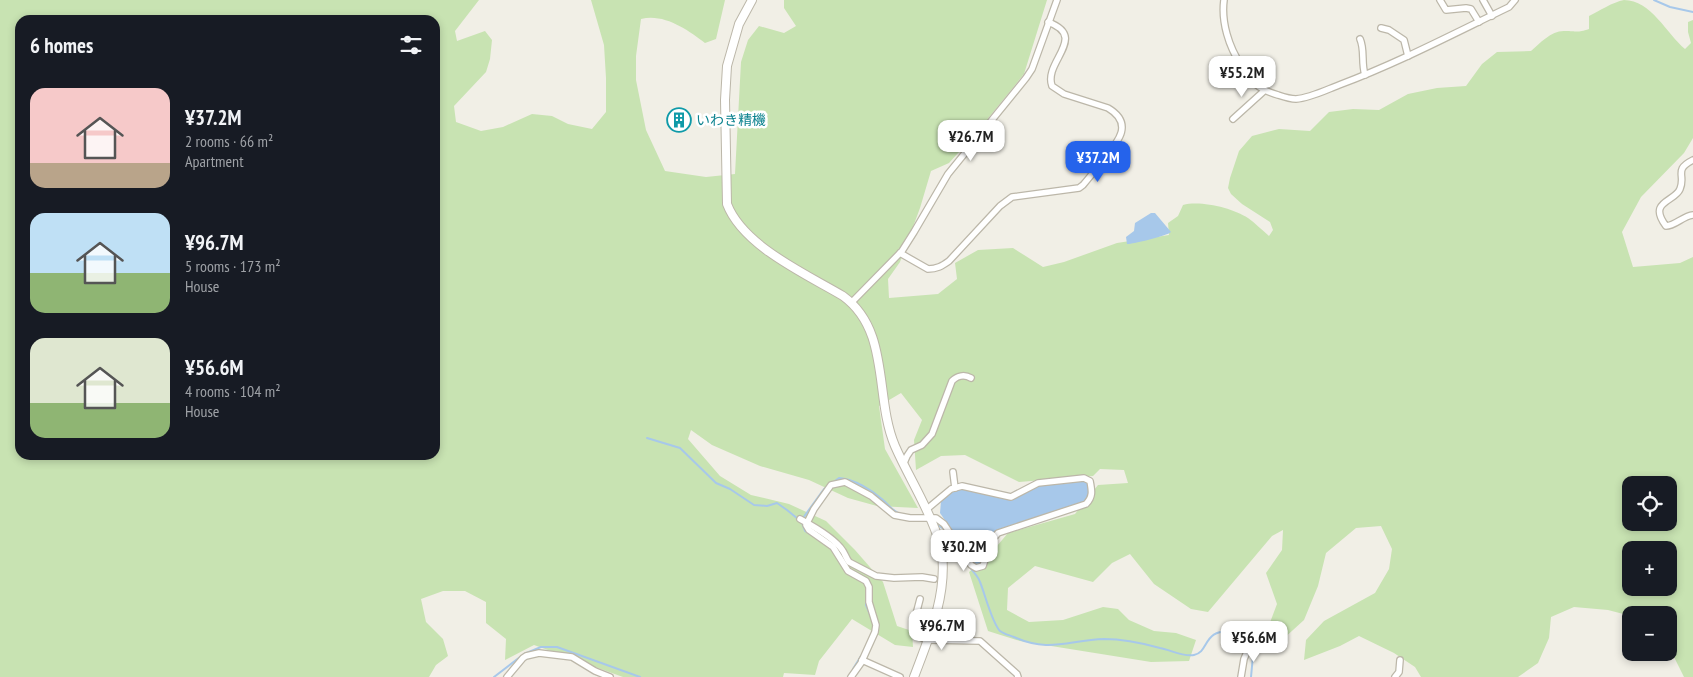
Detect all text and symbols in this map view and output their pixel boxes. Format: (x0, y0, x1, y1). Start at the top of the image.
icon: filters (397, 31, 425, 59)
text: 6 homes (30, 32, 93, 59)
pin: ¥55.2M (1201, 56, 1283, 98)
text: ¥55.2M (1220, 62, 1264, 82)
text: ¥37.2M (185, 104, 241, 131)
building icon: いわき精機 (666, 107, 692, 133)
icon: home (70, 108, 130, 168)
place label: いわき精機 (696, 111, 766, 129)
pin: ¥26.7M (930, 120, 1012, 162)
text: ¥26.7M (949, 126, 993, 146)
text: 2 rooms · 66 m² (185, 131, 273, 151)
pin: ¥37.2M (1057, 140, 1139, 183)
text: ¥37.2M (1076, 147, 1120, 167)
text: Apartment (185, 151, 244, 171)
text: ¥96.7M (185, 229, 244, 256)
icon: home (70, 233, 130, 293)
text: 5 rooms · 173 m² (185, 256, 281, 276)
text: House (185, 276, 219, 296)
text: ¥56.6M (185, 354, 244, 381)
icon: home (70, 358, 130, 418)
text: 4 rooms · 104 m² (185, 381, 281, 401)
text: House (185, 401, 219, 421)
map controls (1622, 476, 1677, 661)
button: locate (1622, 476, 1677, 531)
pin: ¥30.2M (923, 530, 1005, 572)
text: ¥30.2M (942, 536, 986, 556)
button: + (1622, 541, 1677, 596)
button: − (1622, 606, 1677, 661)
pin: ¥96.7M (901, 608, 983, 651)
text: ¥96.7M (920, 615, 964, 635)
pin: ¥56.6M (1213, 620, 1295, 663)
text: ¥56.6M (1232, 627, 1276, 647)

